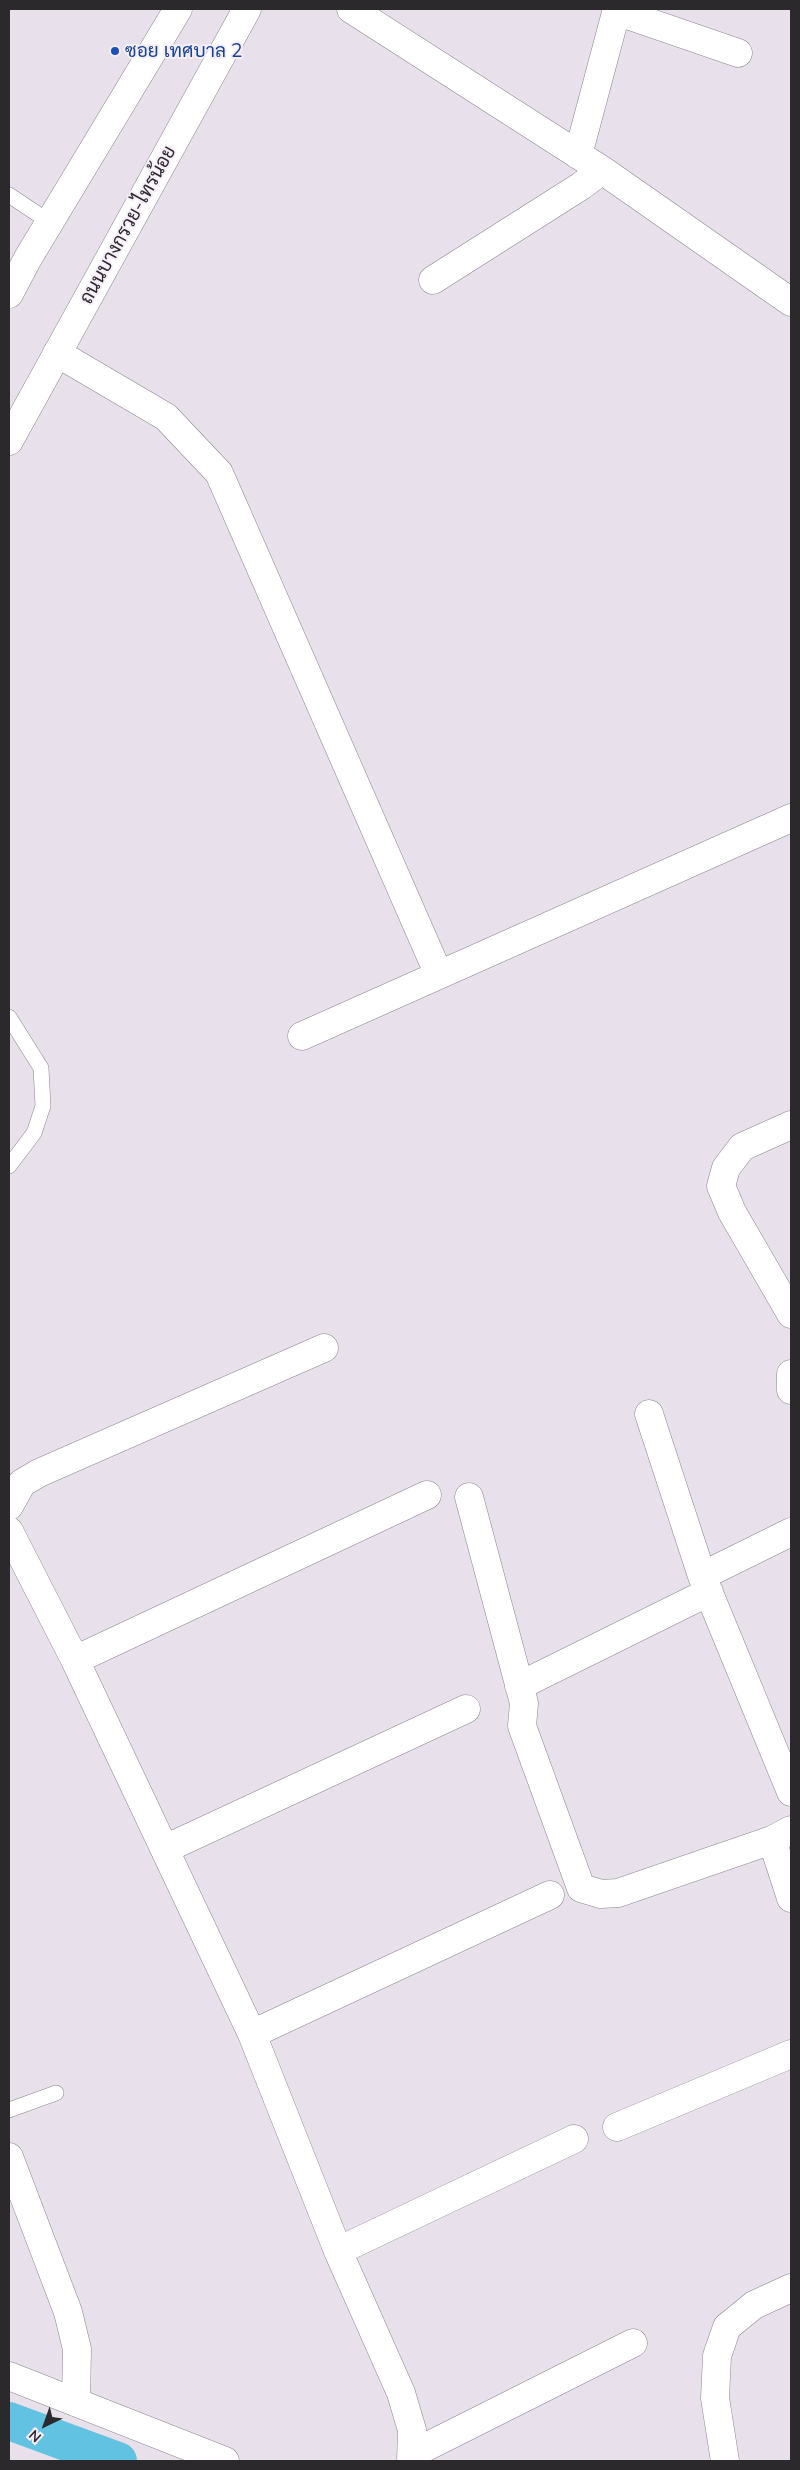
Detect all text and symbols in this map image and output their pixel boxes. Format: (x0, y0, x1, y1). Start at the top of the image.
place label: ซอย เทศบาล 2 (125, 40, 242, 62)
marker: ซอย เทศบาล 2 (109, 45, 121, 57)
street label: ถนนบางกรวย-ไทรน้อย (75, 142, 181, 308)
north arrow (20, 2400, 70, 2450)
text: N (25, 2426, 45, 2446)

